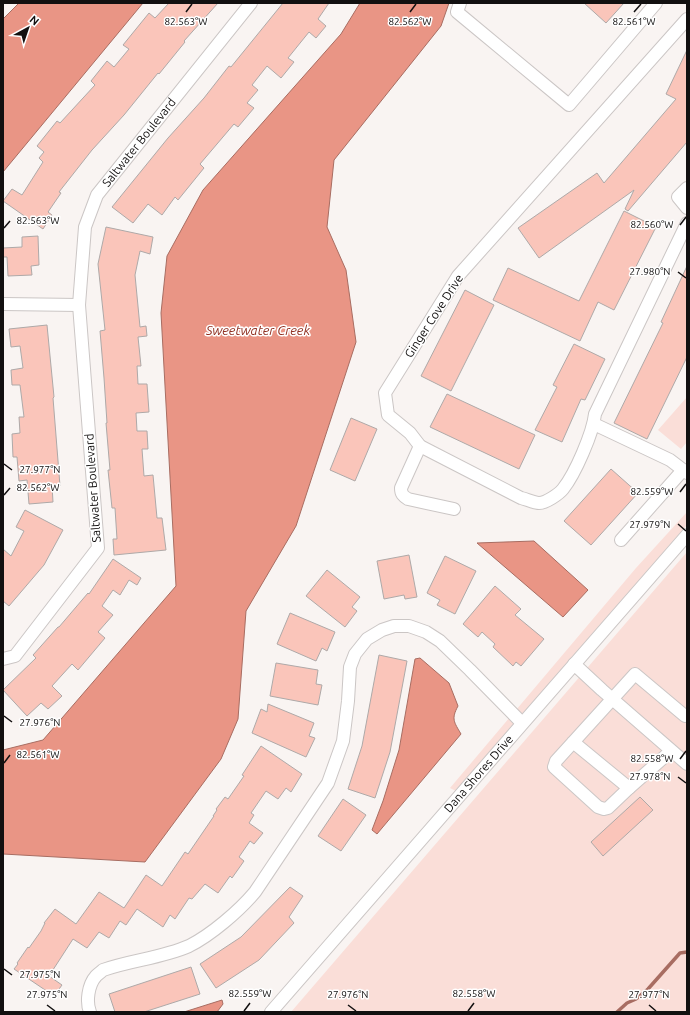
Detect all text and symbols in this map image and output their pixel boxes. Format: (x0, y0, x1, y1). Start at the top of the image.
north arrow (8, 8, 48, 48)
text: N (27, 13, 41, 28)
text: 82.563°W (164, 16, 208, 27)
text: 82.562°W (388, 16, 432, 27)
text: 82.561°W (612, 16, 656, 27)
street label: Saltwater Boulevard (99, 95, 178, 189)
text: 82.563°W (16, 215, 60, 226)
text: 82.560°W (630, 219, 674, 230)
text: 27.980°N (629, 266, 671, 277)
street label: Ginger Cove Drive (402, 272, 465, 360)
water label: Sweetwater Creek (205, 323, 310, 337)
street label: Saltwater Boulevard (82, 433, 103, 543)
text: 27.977°N (19, 464, 61, 475)
text: 82.562°W (16, 482, 60, 493)
text: 82.559°W (630, 486, 674, 497)
text: 27.979°N (629, 519, 671, 530)
text: 27.976°N (19, 717, 61, 728)
street label: Dana Shores Drive (441, 732, 515, 815)
text: 82.561°W (16, 749, 60, 760)
text: 82.558°W (630, 753, 674, 764)
text: 27.978°N (629, 771, 671, 782)
text: 27.975°N (19, 969, 61, 980)
text: 82.559°W (228, 988, 272, 999)
text: 82.558°W (452, 988, 496, 999)
text: 27.975°N (26, 989, 68, 1000)
text: 27.976°N (327, 989, 369, 1000)
text: 27.977°N (628, 989, 670, 1000)

